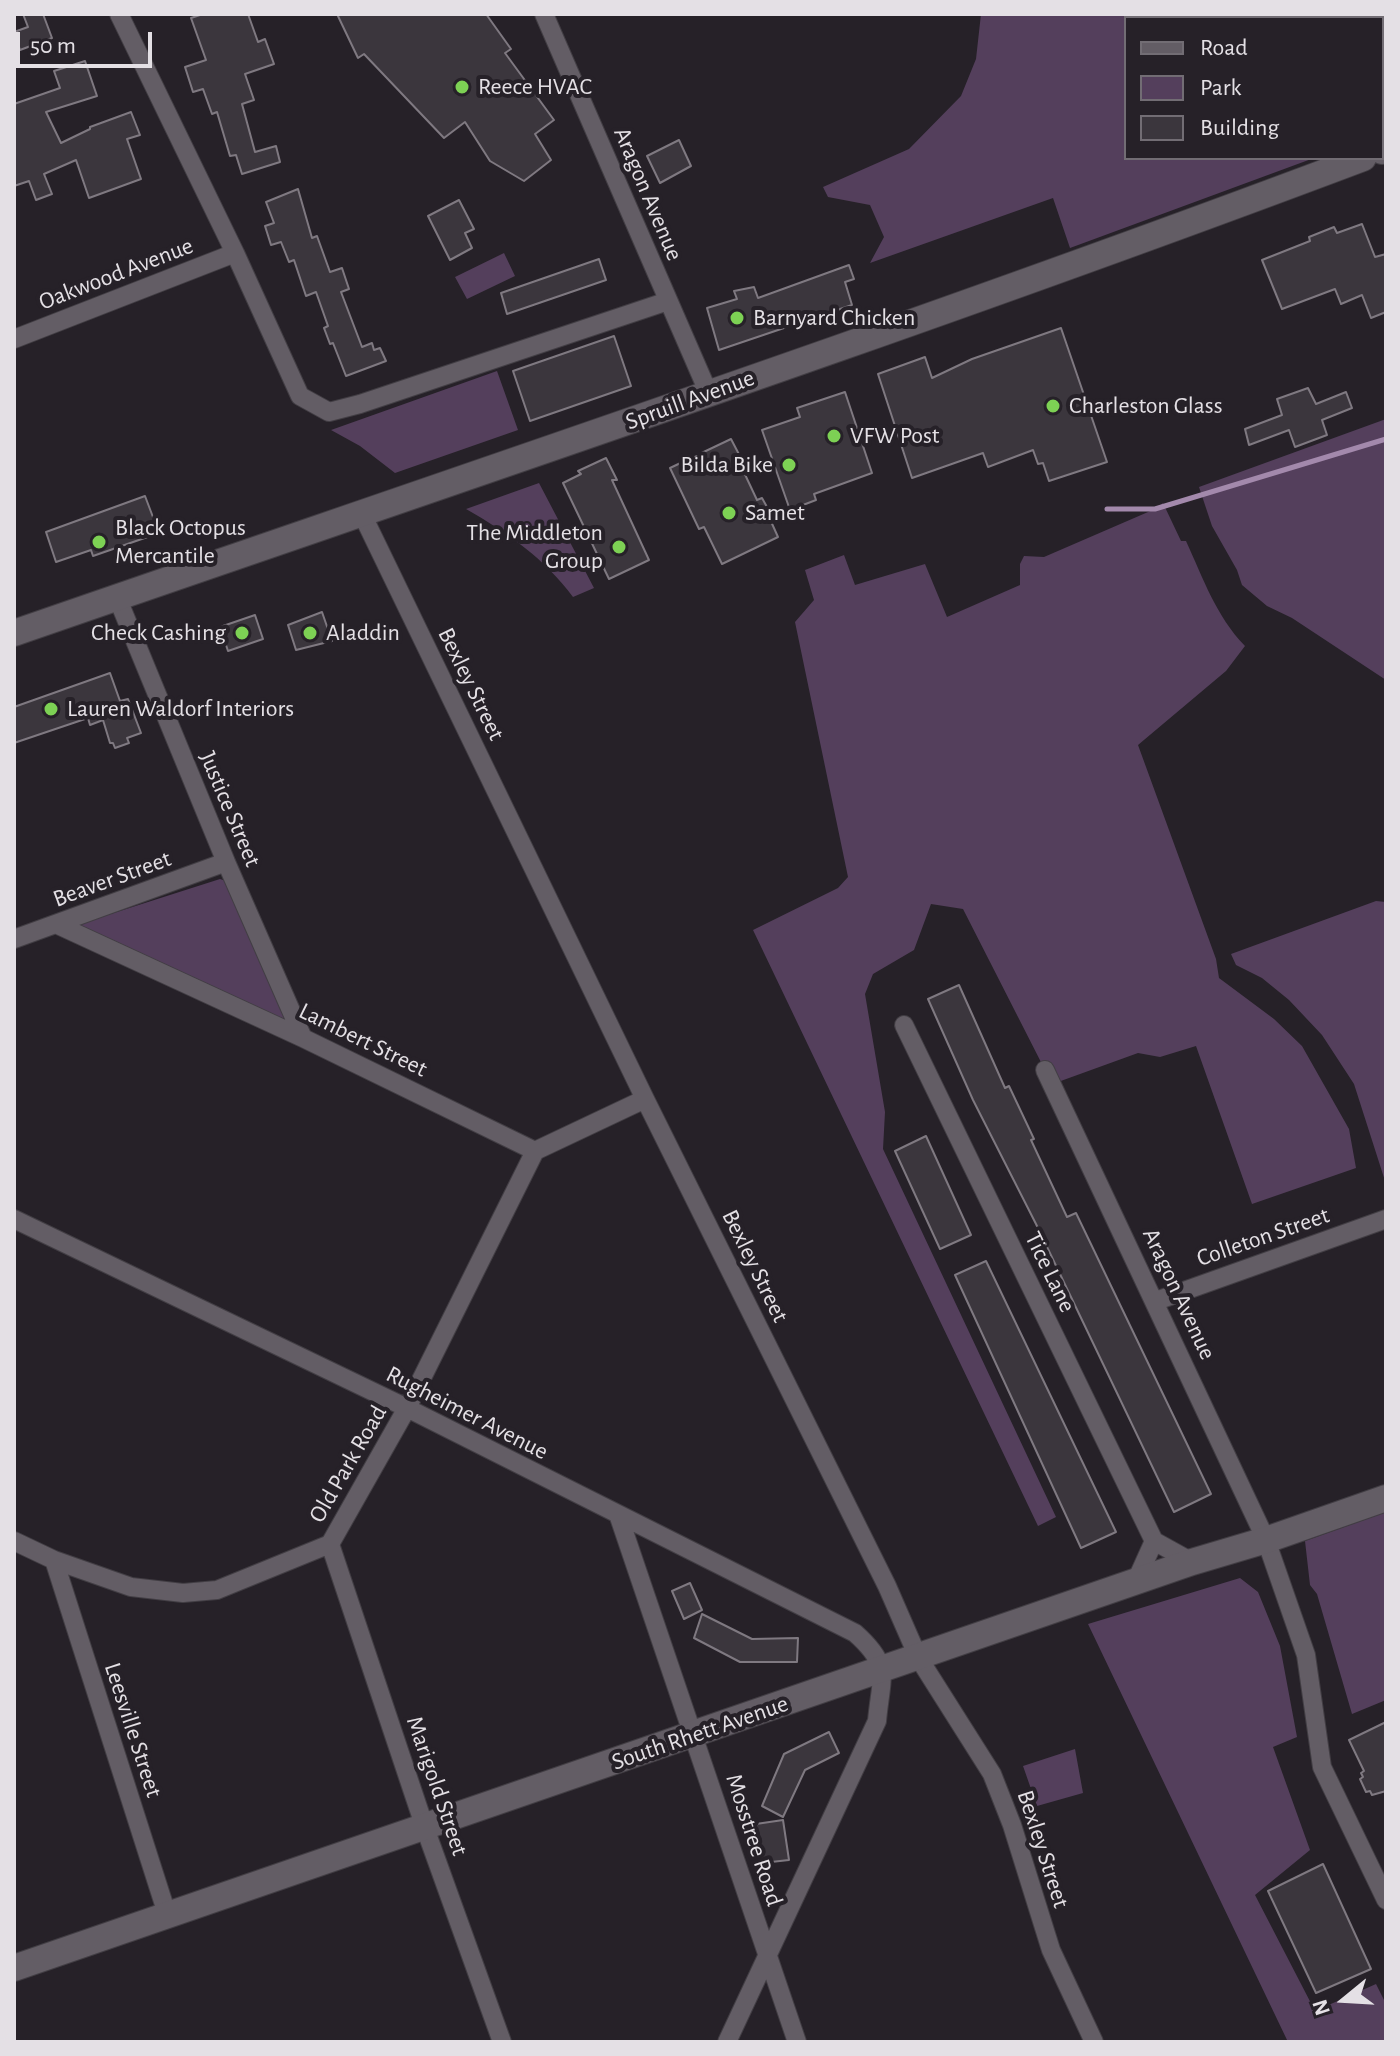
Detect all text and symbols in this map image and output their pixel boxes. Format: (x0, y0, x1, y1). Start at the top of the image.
scale bar (20, 16, 156, 66)
legend (1124, 16, 1384, 160)
text: 50 m (30, 34, 76, 58)
text: Road (1200, 36, 1248, 60)
place label: Reece HVAC (478, 73, 592, 101)
text: Park (1200, 76, 1241, 100)
marker: Reece HVAC (453, 78, 471, 96)
text: Building (1200, 116, 1279, 140)
street label: Aragon Avenue (607, 123, 689, 265)
street label: Oakwood Avenue (35, 231, 197, 317)
place label: Barnyard Chicken (753, 304, 915, 332)
marker: Barnyard Chicken (728, 309, 746, 327)
street label: Spruill Avenue (622, 363, 758, 437)
place label: Charleston Glass (1069, 392, 1223, 420)
marker: Charleston Glass (1044, 397, 1062, 415)
place label: VFW Post (850, 422, 940, 450)
marker: VFW Post (825, 427, 843, 445)
place label: Bilda Bike (681, 451, 773, 479)
marker: Bilda Bike (780, 456, 798, 474)
place label: Samet (745, 499, 805, 527)
marker: Samet (720, 504, 738, 522)
place label: Black Octopus Mercantile (115, 514, 246, 570)
place label: The Middleton Group (466, 519, 603, 575)
marker: Black Octopus Mercantile (90, 533, 108, 551)
marker: The Middleton Group (610, 538, 628, 556)
place label: Check Cashing (91, 619, 226, 647)
place label: Aladdin (326, 619, 400, 647)
street label: Bexley Street (431, 623, 511, 745)
marker: Check Cashing (233, 624, 251, 642)
marker: Aladdin (301, 624, 319, 642)
place label: Lauren Waldorf Interiors (67, 695, 294, 723)
marker: Lauren Waldorf Interiors (42, 700, 60, 718)
street label: Justice Street (193, 747, 267, 871)
street label: Beaver Street (49, 844, 175, 914)
street label: Lambert Street (294, 997, 432, 1083)
street label: Colleton Street (1193, 1201, 1333, 1273)
street label: Bexley Street (715, 1205, 795, 1327)
street label: Aragon Avenue (1136, 1224, 1222, 1364)
street label: Tice Lane (1018, 1227, 1082, 1317)
street label: Rugheimer Avenue (381, 1360, 553, 1466)
street label: Old Park Road (303, 1400, 393, 1528)
street label: Leesville Street (98, 1659, 168, 1801)
street label: South Rhett Avenue (608, 1689, 792, 1777)
street label: Marigold Street (400, 1713, 474, 1859)
street label: Mosstree Road (719, 1770, 789, 1910)
street label: Bexley Street (1010, 1787, 1076, 1911)
north arrow (1304, 1960, 1384, 2040)
text: N (1308, 1997, 1334, 2018)

